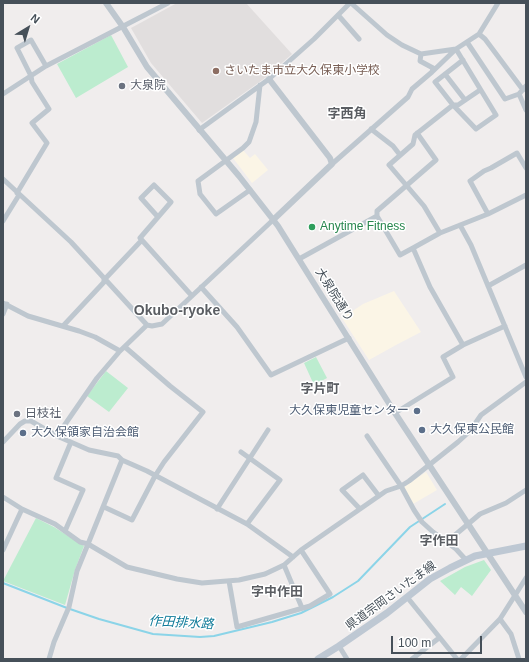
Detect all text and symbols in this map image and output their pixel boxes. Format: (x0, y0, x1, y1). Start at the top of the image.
north arrow (8, 8, 48, 48)
text: N (29, 11, 42, 26)
place label: さいたま市立大久保東小学校 (224, 64, 380, 78)
marker: さいたま市立大久保東小学校 (211, 66, 221, 76)
place label: 大泉院 (130, 79, 166, 93)
marker: 大泉院 (117, 81, 127, 91)
district label: 字西角 (328, 106, 366, 122)
place label: Anytime Fitness (320, 220, 405, 234)
marker: Anytime Fitness (307, 222, 317, 232)
street label: 大泉院通り (312, 266, 356, 324)
district label: Okubo-ryoke (134, 303, 220, 319)
district label: 字片町 (301, 381, 339, 397)
place label: 大久保東児童センター (289, 404, 409, 418)
marker: 大久保東児童センター (412, 406, 422, 416)
place label: 日枝社 (25, 407, 61, 421)
marker: 日枝社 (12, 409, 22, 419)
place label: 大久保東公民館 (430, 423, 514, 437)
marker: 大久保東公民館 (417, 425, 427, 435)
place label: 大久保領家自治会館 (31, 426, 139, 440)
marker: 大久保領家自治会館 (18, 428, 28, 438)
district label: 字作田 (420, 533, 458, 549)
street label: 県道宗岡さいたま線 (343, 558, 439, 634)
district label: 字中作田 (251, 584, 303, 600)
water label: 作田排水路 (148, 614, 214, 632)
scale bar (393, 628, 484, 654)
text: 100 m (398, 636, 431, 650)

